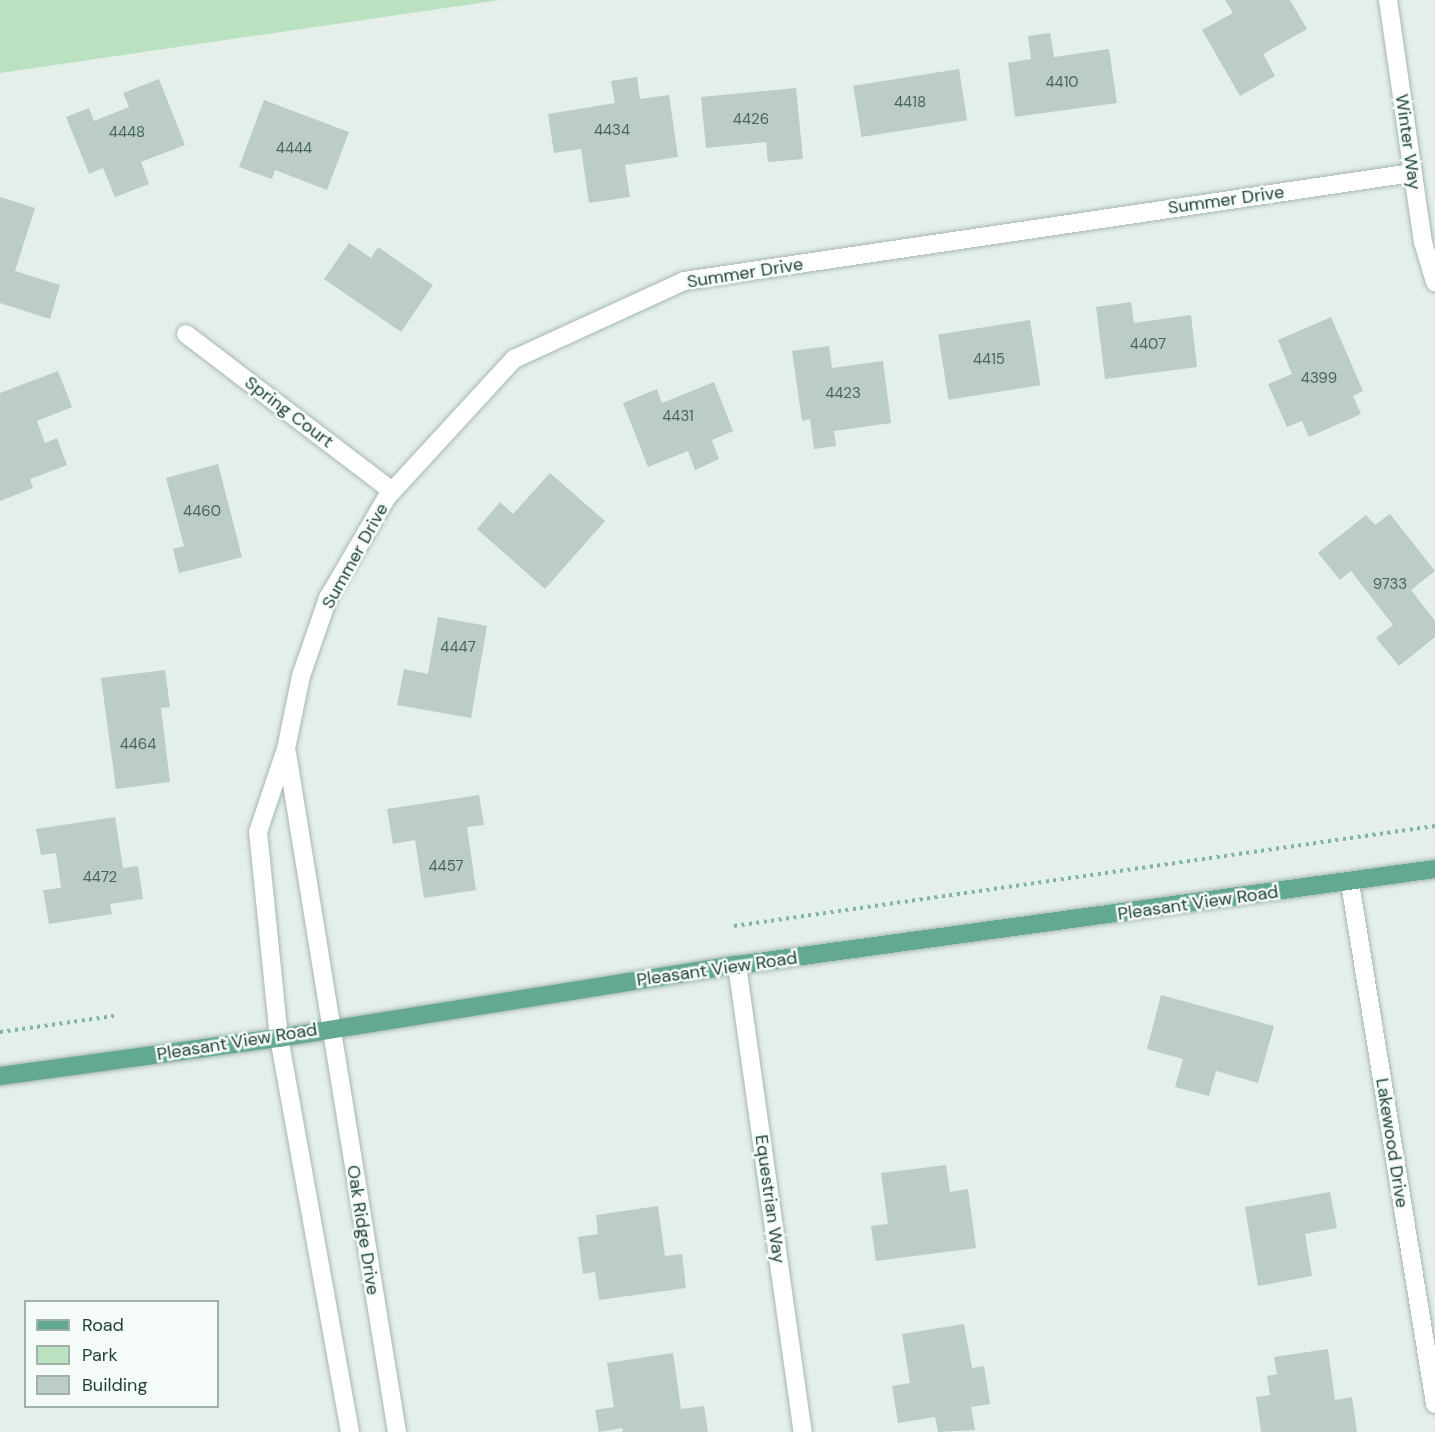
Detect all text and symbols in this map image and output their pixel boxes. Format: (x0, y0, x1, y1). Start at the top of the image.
house number: 4410 (1045, 74, 1079, 92)
street label: Winter Way (1391, 93, 1425, 191)
house number: 4418 (894, 94, 926, 112)
house number: 4426 (733, 111, 769, 129)
house number: 4434 (594, 122, 630, 140)
house number: 4448 (109, 124, 145, 142)
house number: 4444 (276, 140, 312, 158)
street label: Summer Drive (1167, 181, 1285, 219)
street label: Summer Drive (685, 253, 805, 293)
house number: 4407 (1130, 336, 1166, 354)
house number: 4415 (973, 351, 1005, 369)
house number: 4399 (1301, 370, 1337, 388)
street label: Spring Court (240, 372, 338, 452)
house number: 4423 (825, 385, 861, 403)
house number: 4431 (662, 408, 694, 426)
street label: Summer Drive (317, 500, 393, 612)
house number: 4460 (183, 503, 221, 521)
house number: 9733 (1373, 576, 1407, 594)
house number: 4447 (440, 639, 476, 657)
house number: 4464 (120, 736, 156, 754)
house number: 4457 (428, 858, 464, 876)
house number: 4472 (83, 869, 117, 887)
street label: Pleasant View Road (1116, 881, 1280, 925)
street label: Pleasant View Road (635, 947, 799, 991)
street label: Pleasant View Road (155, 1019, 319, 1065)
street label: Lakewood Drive (1371, 1077, 1413, 1209)
street label: Equestrian Way (750, 1133, 790, 1265)
street label: Oak Ridge Drive (342, 1164, 384, 1296)
legend (24, 1300, 219, 1408)
text: Road (82, 1313, 124, 1337)
text: Park (82, 1343, 118, 1367)
text: Building (82, 1373, 147, 1397)

